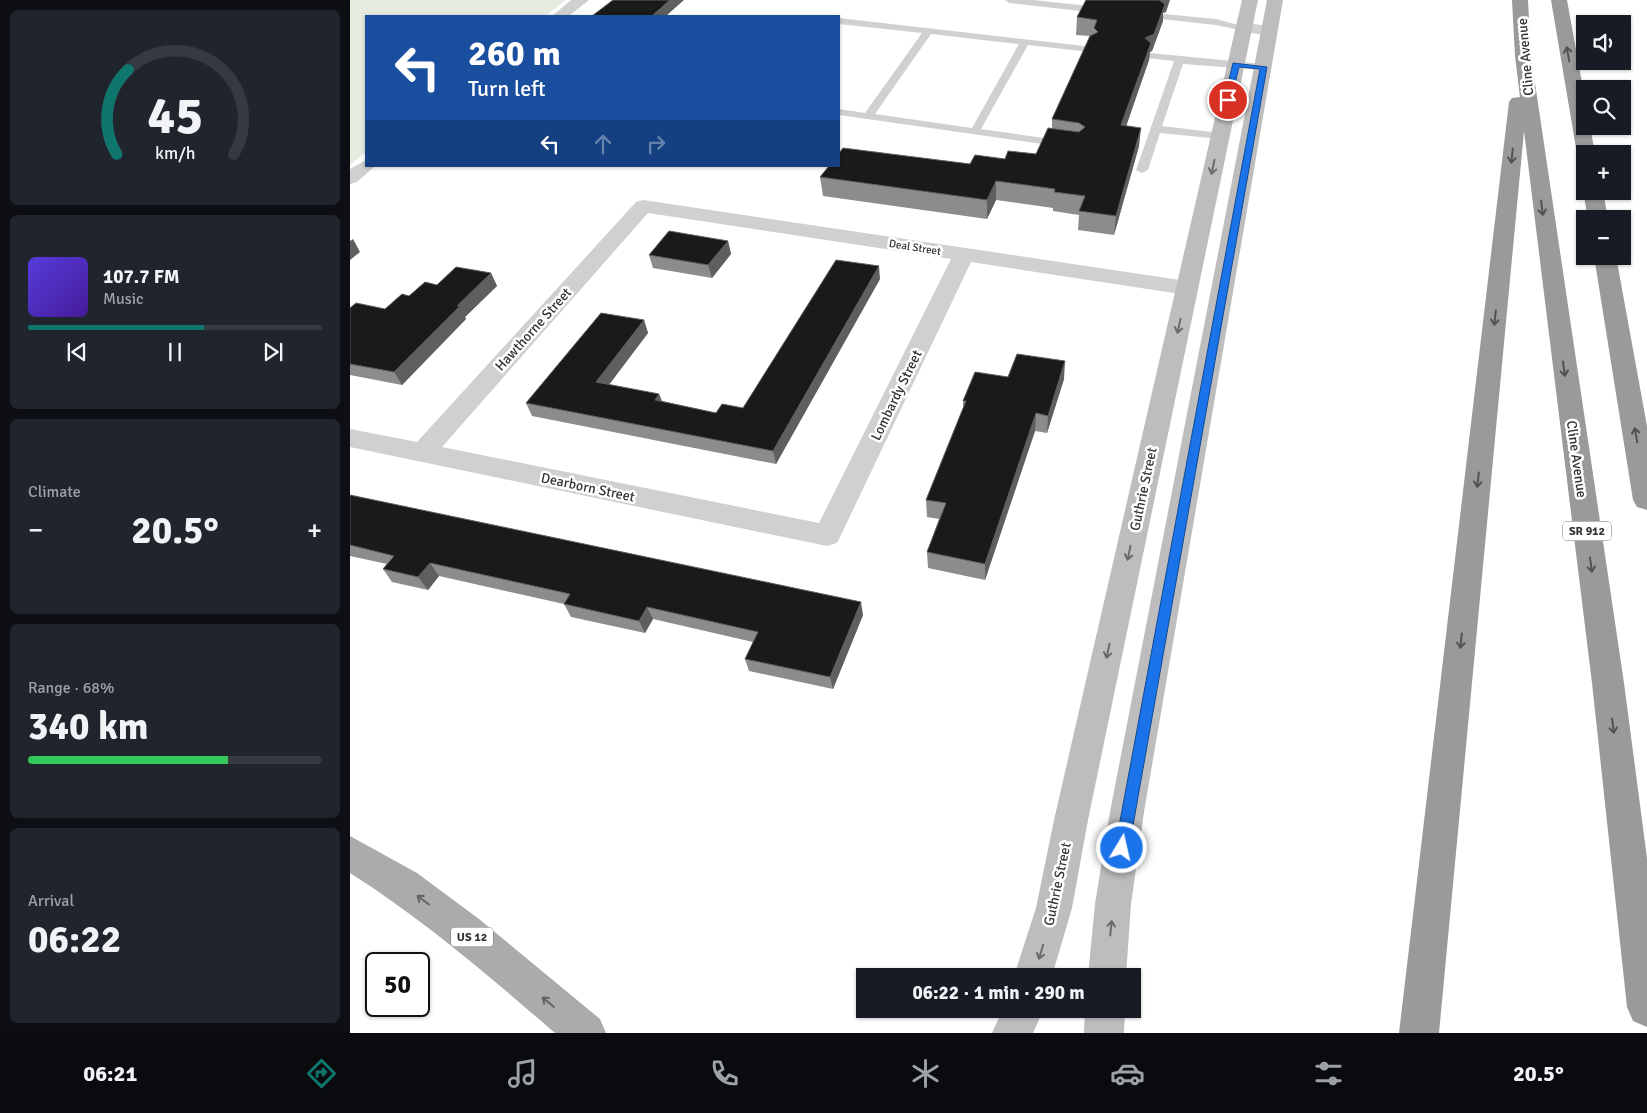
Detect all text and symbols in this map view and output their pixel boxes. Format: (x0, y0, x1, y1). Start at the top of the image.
map controls (1576, 15, 1631, 265)
button: sound (1576, 15, 1631, 70)
street label: Cline Avenue (1514, 17, 1537, 96)
text: 260 m (468, 32, 561, 75)
icon: left (385, 35, 450, 100)
one-way arrow (1563, 47, 1573, 63)
text: Turn left (468, 75, 546, 102)
pin (1207, 79, 1249, 121)
button: search (1576, 80, 1631, 135)
text: 45 (147, 84, 203, 148)
icon: arrive (1214, 86, 1242, 114)
icon: left (536, 130, 564, 158)
icon: ahead (589, 130, 617, 158)
icon: right (642, 130, 670, 158)
text: km/h (155, 142, 195, 164)
button: + (1576, 145, 1631, 200)
one-way arrow (1507, 148, 1517, 164)
one-way arrow (1208, 159, 1218, 175)
one-way arrow (1538, 200, 1548, 216)
button: − (1576, 210, 1631, 265)
street label: Deal Street (888, 237, 942, 258)
text: 107.7 FM (103, 265, 180, 289)
street label: Hawthorne Street (492, 284, 575, 374)
text: Music (103, 289, 144, 309)
one-way arrow (1490, 310, 1500, 326)
one-way arrow (1174, 318, 1183, 334)
icon: previous (63, 338, 91, 366)
icon: pause (161, 338, 189, 366)
icon: next (259, 338, 287, 366)
street label: Lombardy Street (867, 347, 926, 443)
one-way arrow (1560, 361, 1570, 377)
street label: Cline Avenue (1563, 419, 1590, 499)
one-way arrow (1630, 427, 1640, 443)
street label: Guthrie Street (1126, 446, 1161, 532)
street label: Dearborn Street (539, 469, 636, 506)
one-way arrow (1473, 471, 1483, 487)
text: Climate (28, 482, 81, 502)
text: 20.5° (131, 507, 219, 554)
text: − (28, 513, 43, 547)
text: + (307, 513, 322, 547)
road number: SR 912 (1563, 522, 1611, 540)
one-way arrow (1124, 545, 1133, 561)
one-way arrow (1587, 556, 1597, 572)
one-way arrow (1456, 633, 1466, 649)
one-way arrow (1102, 643, 1112, 659)
text: Range · 68% (28, 678, 114, 698)
text: 340 km (28, 703, 149, 750)
one-way arrow (1608, 717, 1618, 733)
position arrow (1095, 821, 1147, 873)
street label: Guthrie Street (1040, 841, 1075, 927)
text: Arrival (28, 891, 74, 911)
one-way arrow (417, 894, 430, 905)
text: 06:22 (28, 916, 121, 963)
one-way arrow (1106, 920, 1116, 936)
road number: US 12 (451, 928, 493, 946)
one-way arrow (1035, 944, 1045, 960)
speed limit sign: 50 (365, 952, 430, 1017)
text: 06:22 · 1 min · 290 m (912, 981, 1085, 1005)
one-way arrow (542, 997, 555, 1008)
icon: directions (304, 1056, 339, 1091)
icon: music (505, 1056, 540, 1091)
icon: phone (707, 1056, 742, 1091)
icon: climate (908, 1056, 943, 1091)
icon: car (1110, 1056, 1145, 1091)
icon: filters (1311, 1056, 1346, 1091)
text: 06:21 (83, 1060, 137, 1087)
text: 20.5° (1513, 1060, 1564, 1087)

